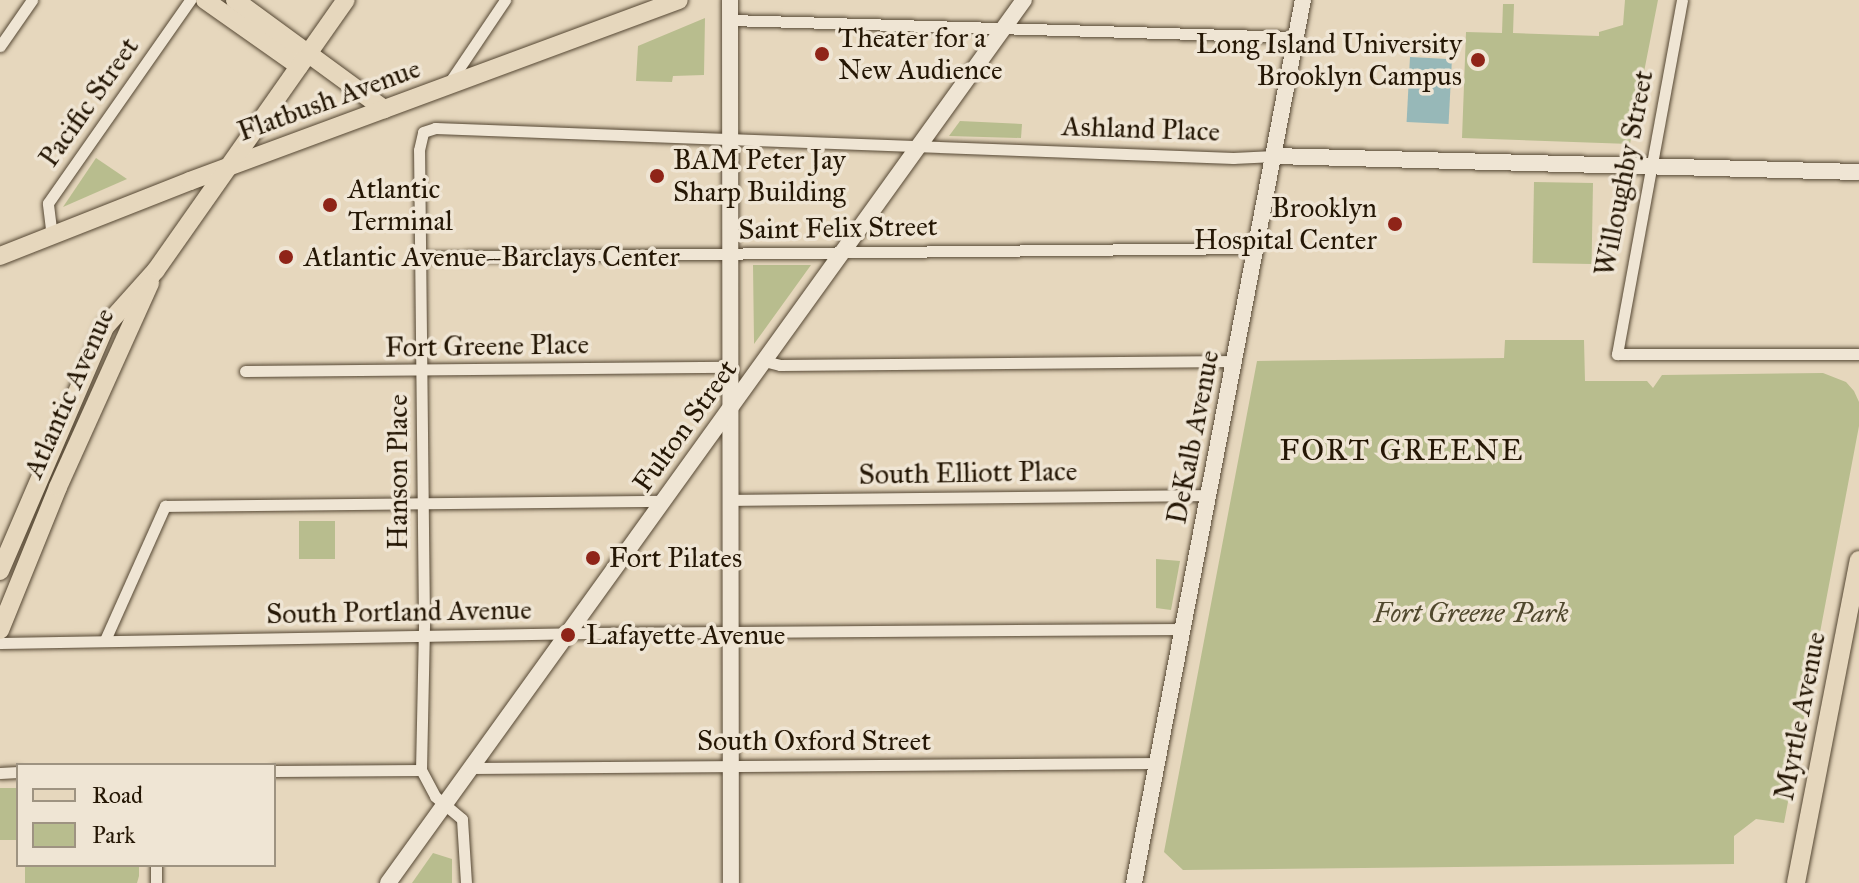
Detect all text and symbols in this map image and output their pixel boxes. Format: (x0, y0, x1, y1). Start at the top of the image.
place label: Theater for a New Audience (838, 21, 1003, 87)
place label: Long Island University Brooklyn Campus (1196, 27, 1462, 93)
street label: Pacific Street (32, 31, 146, 173)
marker: Theater for a New Audience (813, 45, 831, 63)
street label: Flatbush Avenue (233, 51, 425, 149)
marker: Long Island University Brooklyn Campus (1469, 51, 1487, 69)
street label: Willoughby Street (1588, 67, 1660, 279)
street label: Ashland Place (1061, 109, 1221, 149)
place label: BAM Peter Jay Sharp Building (673, 143, 846, 209)
marker: BAM Peter Jay Sharp Building (648, 167, 666, 185)
place label: Atlantic Terminal (348, 172, 453, 238)
place label: Brooklyn Hospital Center (1194, 191, 1377, 257)
marker: Atlantic Terminal (319, 194, 341, 216)
street label: Saint Felix Street (738, 209, 938, 247)
marker: Brooklyn Hospital Center (1384, 213, 1406, 235)
place label: Atlantic Avenue–Barclays Center (304, 240, 680, 274)
marker: Atlantic Avenue–Barclays Center (275, 246, 297, 268)
street label: Atlantic Avenue (17, 303, 121, 483)
street label: Fort Greene Place (385, 327, 589, 365)
street label: DeKalb Avenue (1160, 347, 1226, 527)
street label: Fulton Street (626, 353, 744, 499)
street label: Hanson Place (381, 394, 415, 550)
district label: FORT GREENE (1280, 432, 1524, 468)
street label: South Elliott Place (858, 454, 1078, 492)
place label: Fort Pilates (609, 541, 742, 575)
marker: Fort Pilates (584, 549, 602, 567)
street label: South Portland Avenue (266, 593, 532, 631)
park label: Fort Greene Park (1373, 596, 1569, 630)
place label: Lafayette Avenue (586, 618, 786, 652)
marker: Lafayette Avenue (557, 624, 579, 646)
street label: Myrtle Avenue (1767, 629, 1833, 803)
street label: South Oxford Street (697, 724, 931, 758)
legend (16, 763, 276, 867)
text: Road (92, 780, 143, 810)
text: Park (92, 820, 135, 850)

